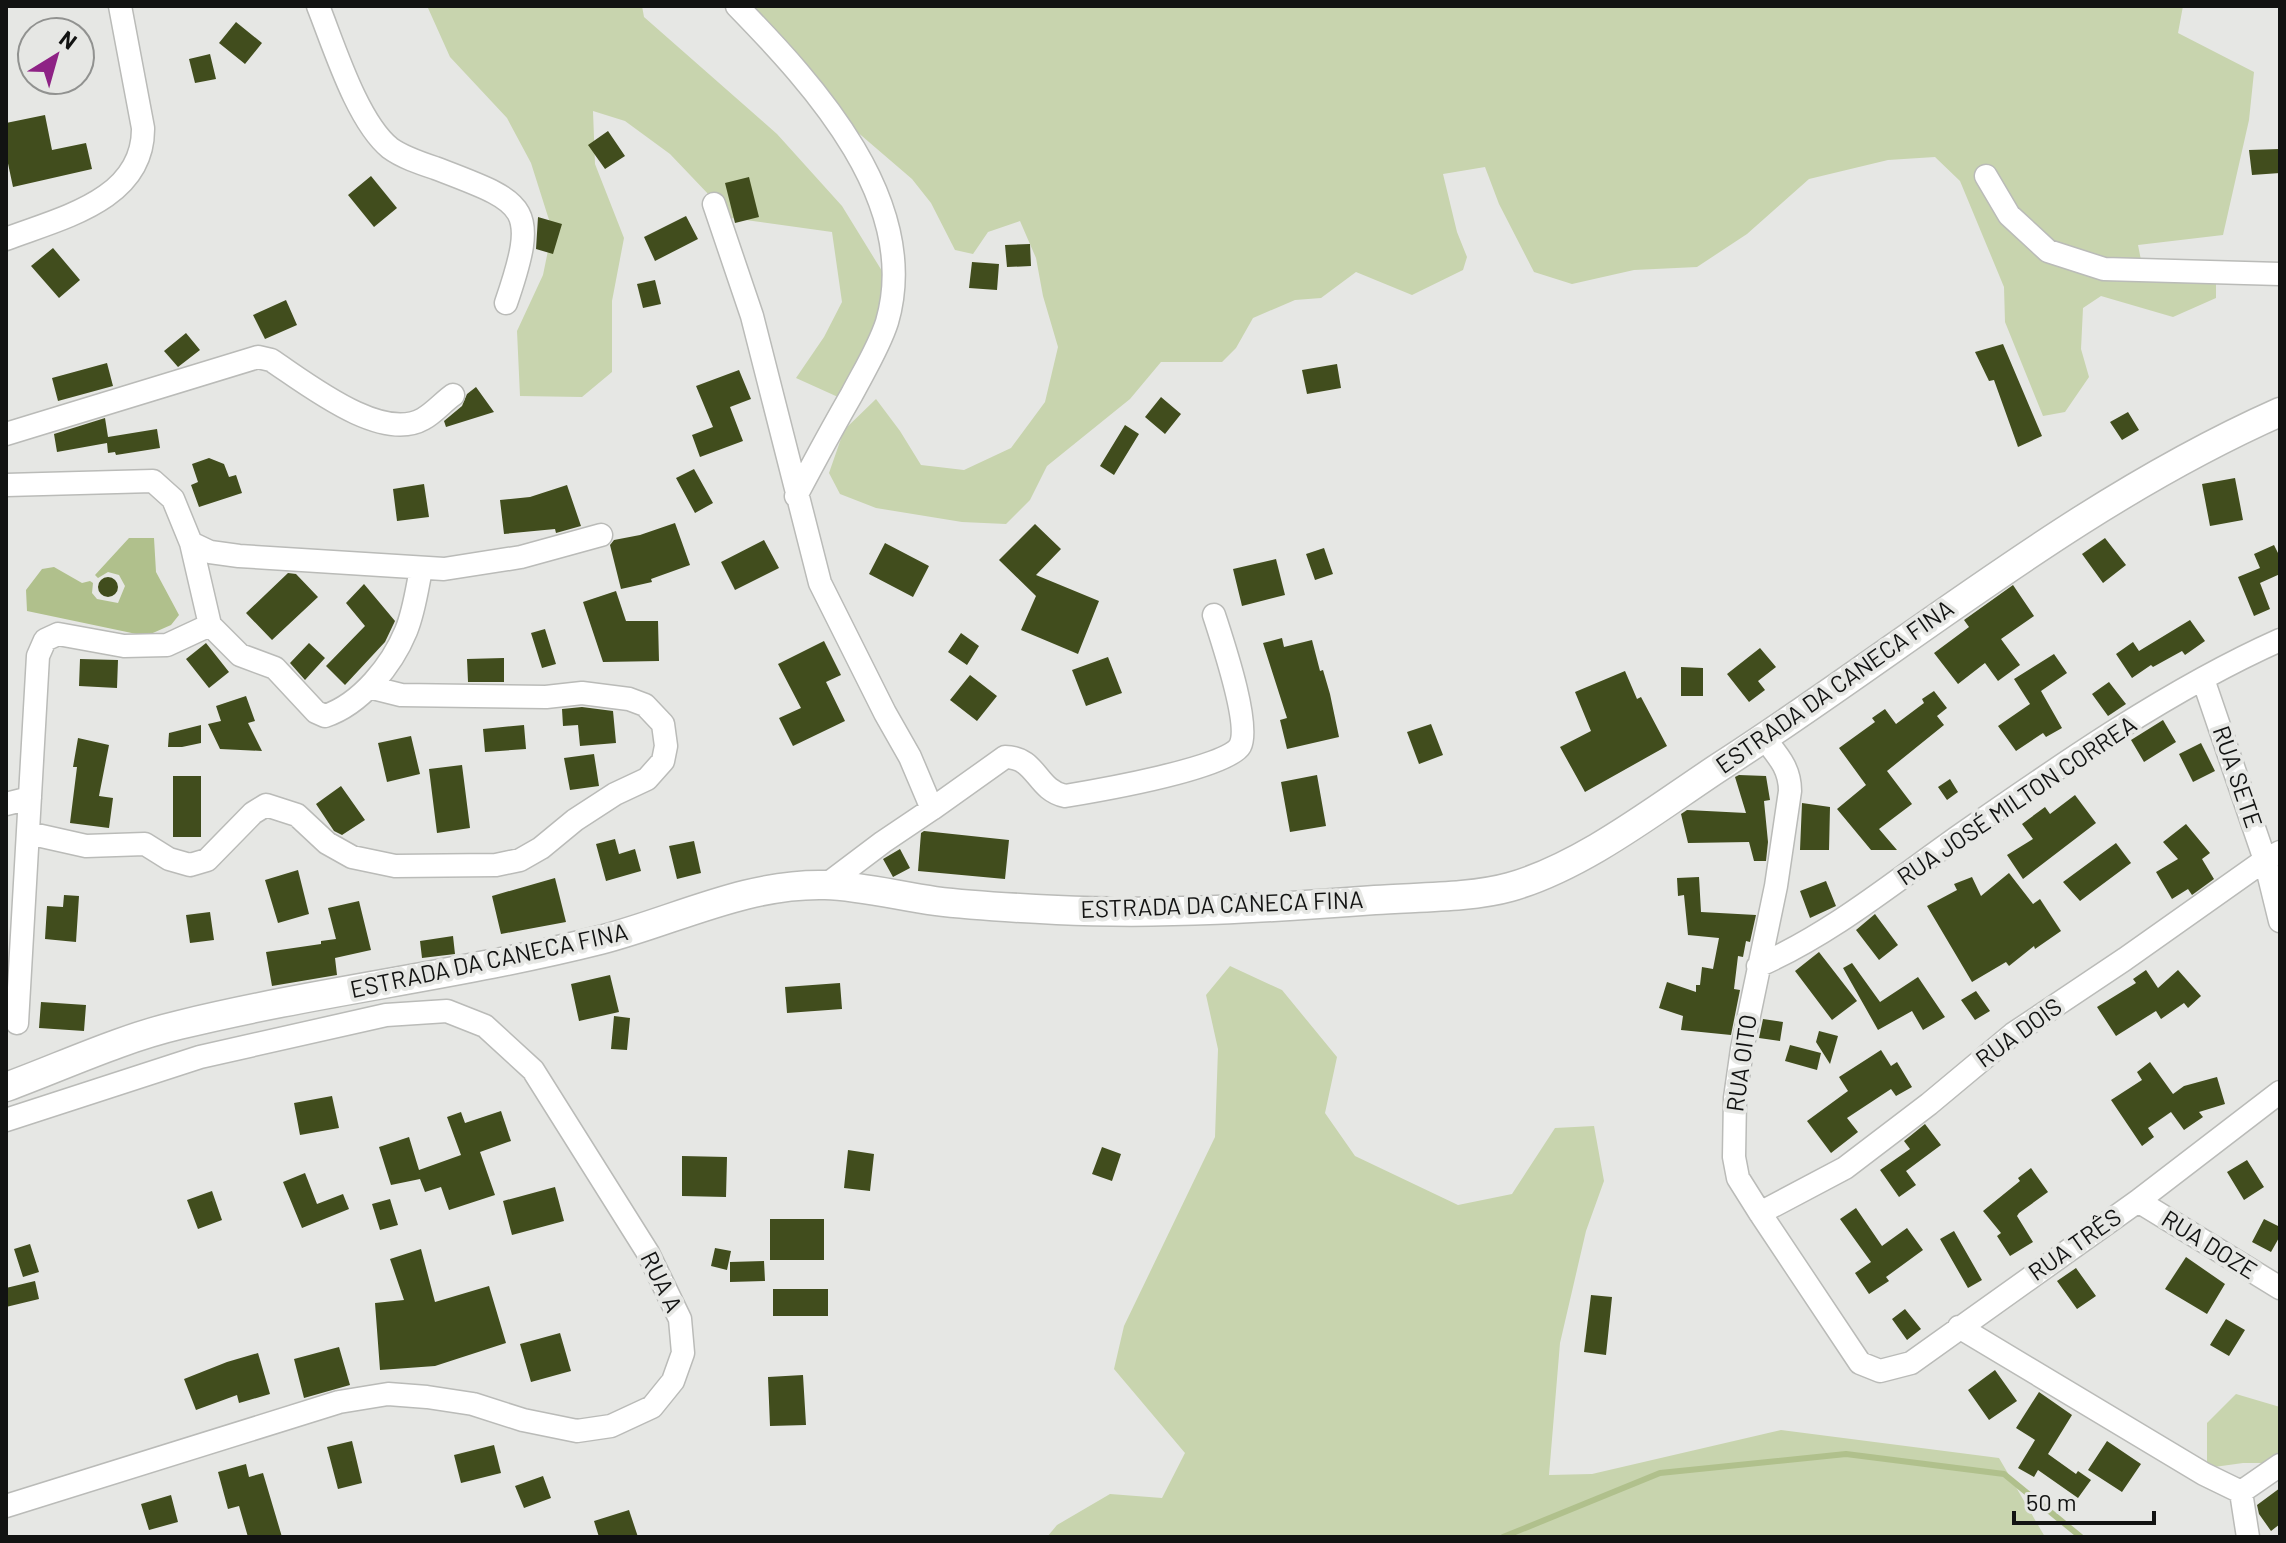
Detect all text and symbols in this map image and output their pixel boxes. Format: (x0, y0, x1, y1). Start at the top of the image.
north arrow (16, 16, 96, 96)
text: N (55, 24, 82, 54)
street label: ESTRADA DA CANECA FINA (1710, 593, 1958, 779)
street label: RUA JOSÉ MILTON CORREA (1891, 709, 2141, 891)
street label: RUA SETE (2207, 722, 2269, 831)
street label: ESTRADA DA CANECA FINA (1080, 884, 1364, 923)
street label: ESTRADA DA CANECA FINA (347, 916, 630, 1003)
street label: RUA DOIS (1969, 991, 2067, 1073)
street label: RUA OITO (1719, 1012, 1762, 1113)
street label: RUA TRÊS (2022, 1201, 2126, 1286)
street label: RUA DOZE (2157, 1203, 2263, 1284)
street label: RUA A (635, 1246, 689, 1316)
scale bar (2014, 1475, 2154, 1525)
text: 50 m (2026, 1487, 2077, 1516)

